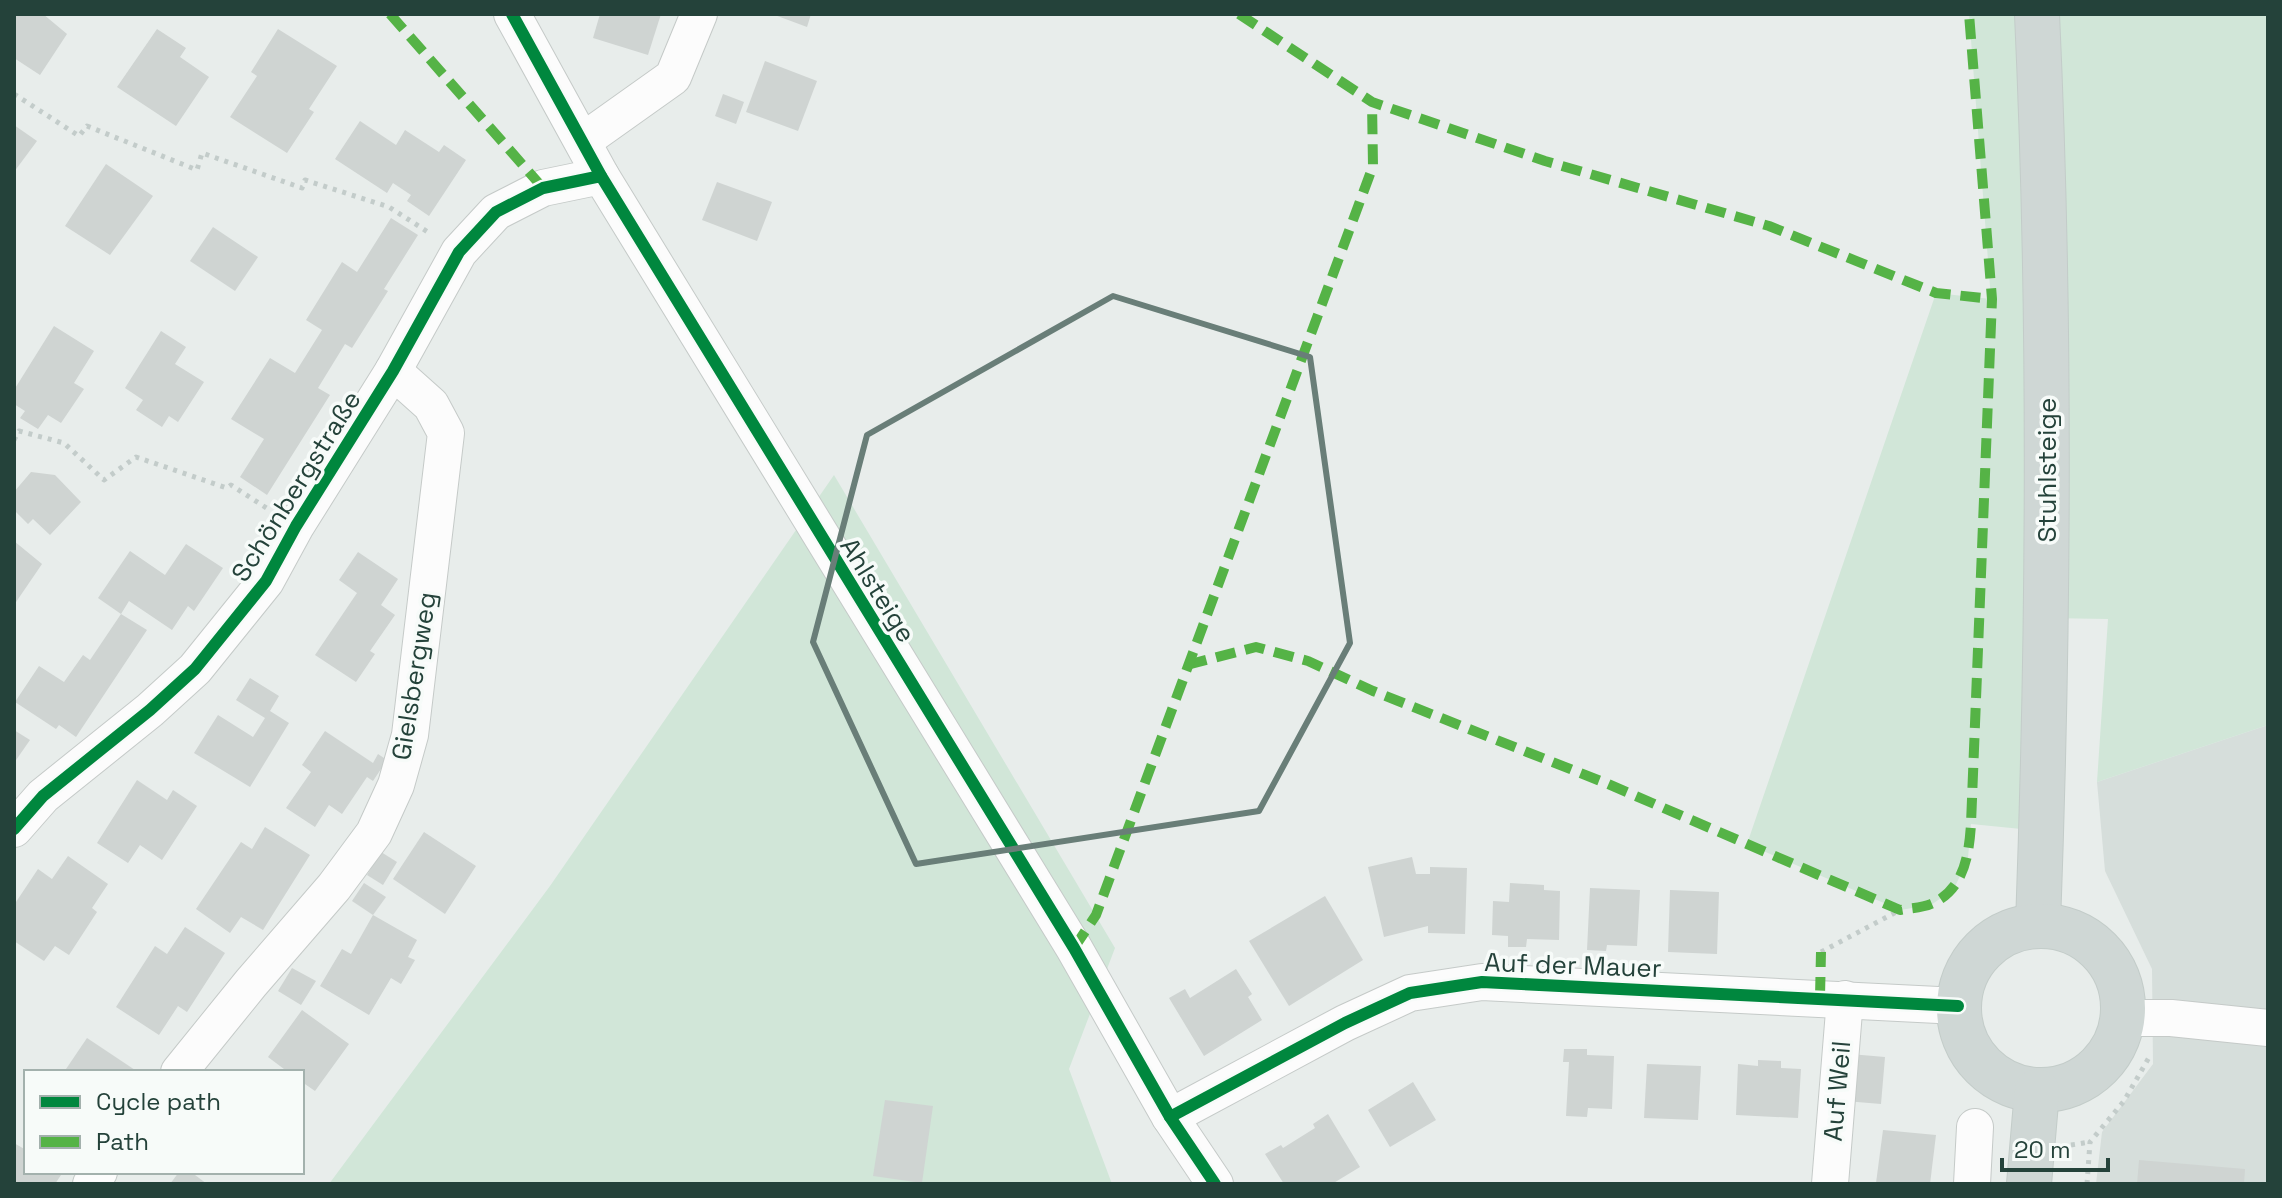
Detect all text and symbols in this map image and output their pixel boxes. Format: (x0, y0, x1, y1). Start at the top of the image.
street label: Schönbergstraße (224, 384, 368, 588)
street label: Stuhlsteige (2030, 398, 2064, 542)
street label: Ahlsteige (832, 531, 924, 649)
street label: Gielsbergweg (384, 589, 444, 763)
street label: Auf der Mauer (1484, 945, 1662, 985)
street label: Auf Weil (1816, 1039, 1858, 1143)
legend (24, 1070, 304, 1174)
text: Cycle path (96, 1086, 221, 1117)
scale bar (2002, 1122, 2108, 1172)
text: Path (96, 1126, 149, 1157)
text: 20 m (2014, 1134, 2071, 1165)

